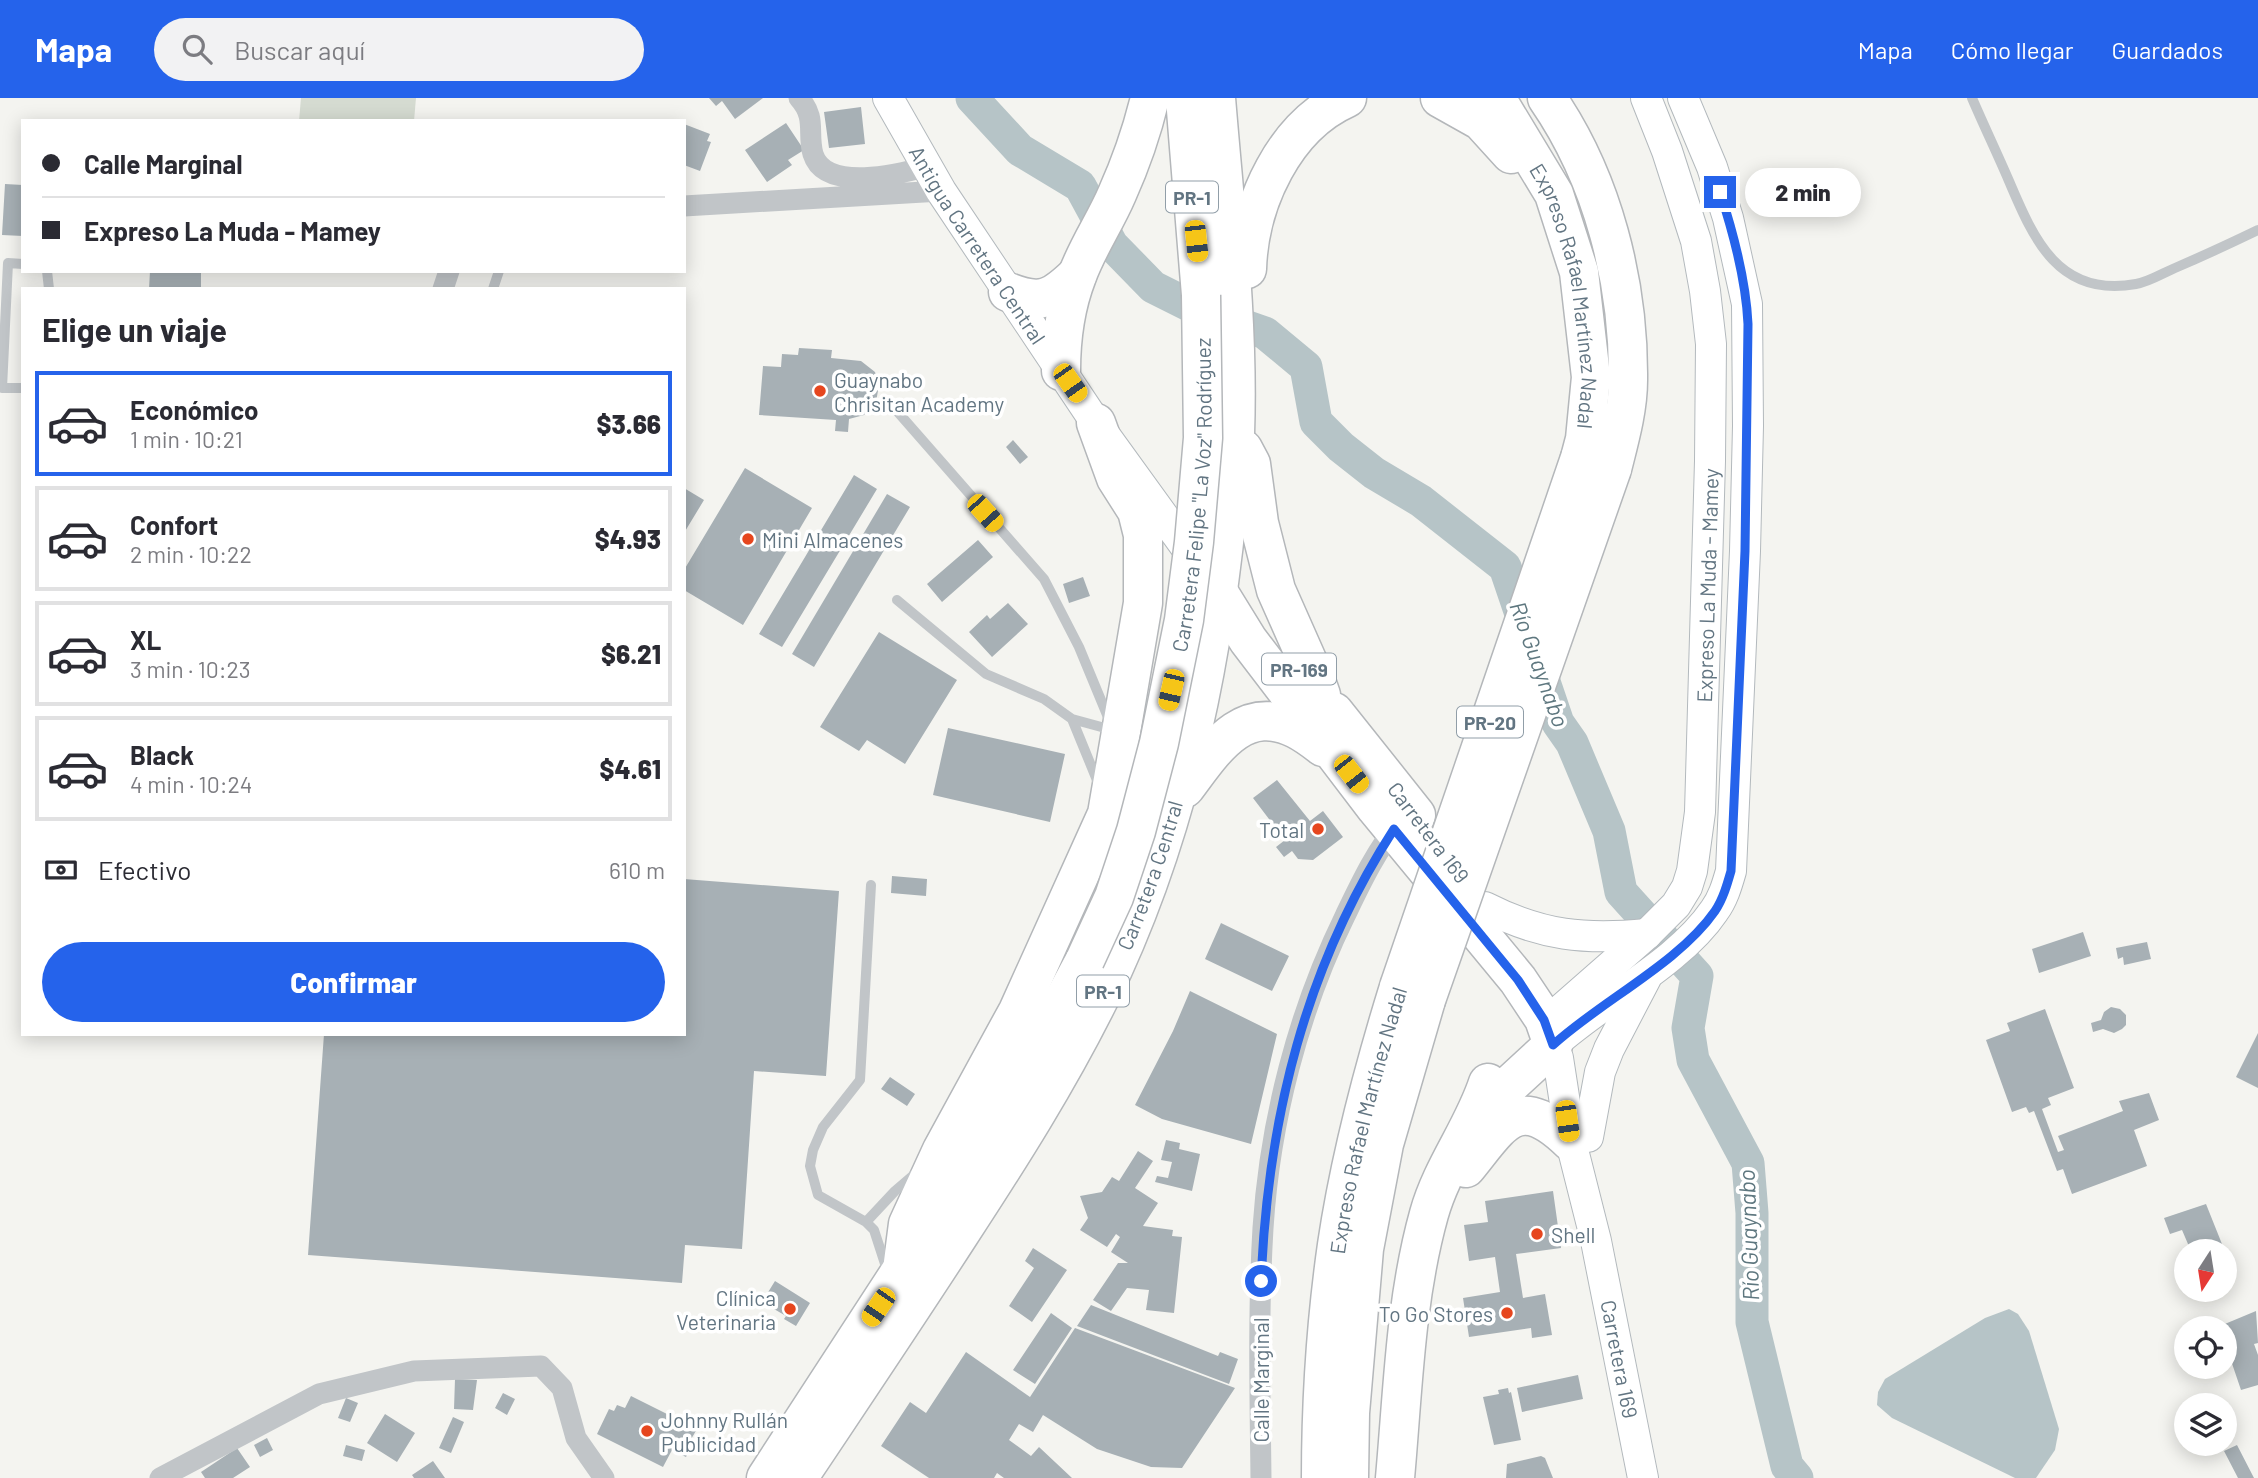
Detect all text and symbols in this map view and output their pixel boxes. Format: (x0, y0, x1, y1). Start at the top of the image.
search box (154, 18, 644, 81)
text: Mapa (35, 29, 112, 69)
icon: search (178, 30, 216, 68)
text: Buscar aquí (234, 34, 365, 65)
text: Mapa (1858, 35, 1913, 64)
text: Cómo llegar (1951, 35, 2073, 64)
text: Guardados (2111, 35, 2223, 64)
street label: Antigua Carretera Central (905, 141, 1052, 348)
text: Calle Marginal (84, 148, 243, 179)
street label: Expreso Rafael Martínez Nadal (1526, 158, 1603, 430)
callout: 2 min (1744, 168, 1860, 217)
route end (1704, 176, 1736, 208)
text: 2 min (1775, 178, 1831, 206)
road number: PR-1 (1166, 181, 1218, 212)
text: Expreso La Muda - Mamey (84, 215, 381, 246)
car (1184, 219, 1209, 263)
text: Elige un viaje (42, 310, 227, 348)
street label: Carretera Felipe "La Voz" Rodríguez (1165, 338, 1216, 654)
car (1050, 360, 1091, 406)
place label: Guaynabo Chrisitan Academy (834, 367, 1004, 416)
marker: Guaynabo Chrisitan Academy (812, 383, 828, 399)
icon: car (46, 392, 109, 455)
text: Económico (130, 394, 259, 425)
text: $3.66 (596, 408, 661, 439)
text: 1 min · 10:21 (130, 425, 243, 453)
street label: Expreso La Muda - Mamey (1691, 468, 1722, 703)
car (964, 490, 1007, 536)
icon: car (46, 507, 109, 570)
text: Confort (130, 509, 218, 540)
text: $4.93 (595, 523, 661, 554)
place label: Mini Almacenes (762, 527, 903, 552)
marker: Mini Almacenes (740, 531, 756, 547)
text: 2 min · 10:22 (130, 540, 252, 568)
water label: Río Guaynabo (1504, 597, 1576, 731)
icon: car (46, 622, 109, 685)
text: XL (130, 624, 161, 655)
text: $6.21 (601, 638, 661, 669)
road number: PR-169 (1262, 654, 1336, 684)
text: 3 min · 10:23 (130, 655, 251, 683)
car (1157, 667, 1186, 713)
road number: PR-20 (1457, 706, 1523, 737)
icon: car (46, 737, 109, 800)
text: Black (130, 739, 194, 770)
car (1330, 751, 1373, 797)
text: $4.61 (600, 753, 661, 784)
text: 4 min · 10:24 (130, 770, 252, 798)
street label: Carretera 169 (1383, 777, 1475, 887)
street label: Carretera Central (1111, 797, 1186, 953)
place label: Total (1259, 817, 1304, 842)
marker: Total (1310, 821, 1326, 837)
icon: cash (42, 851, 80, 889)
text: Efectivo (98, 854, 191, 885)
text: 610 m (609, 856, 665, 884)
button: Confirmar (42, 942, 665, 1022)
road number: PR-1 (1077, 976, 1129, 1006)
street label: Expreso Rafael Martínez Nadal (1323, 984, 1411, 1255)
car (1554, 1099, 1581, 1143)
water label: Río Guaynabo (1732, 1169, 1764, 1301)
place label: Shell (1551, 1222, 1595, 1247)
marker: Shell (1529, 1226, 1545, 1242)
north arrow (2174, 1239, 2236, 1302)
map controls (2174, 1239, 2237, 1456)
route start (1245, 1265, 1277, 1297)
car (858, 1284, 899, 1330)
place label: Clínica Veterinaria (676, 1285, 776, 1334)
street label: Carretera 169 (1596, 1298, 1644, 1420)
marker: Clínica Veterinaria (782, 1301, 798, 1317)
place label: To Go Stores (1379, 1301, 1493, 1326)
marker: To Go Stores (1499, 1305, 1515, 1321)
button: locate (2174, 1316, 2237, 1379)
street label: Calle Marginal (1248, 1318, 1273, 1443)
button: layers (2174, 1393, 2237, 1456)
place label: Johnny Rullán Publicidad (661, 1407, 788, 1456)
marker: Johnny Rullán Publicidad (639, 1423, 655, 1439)

